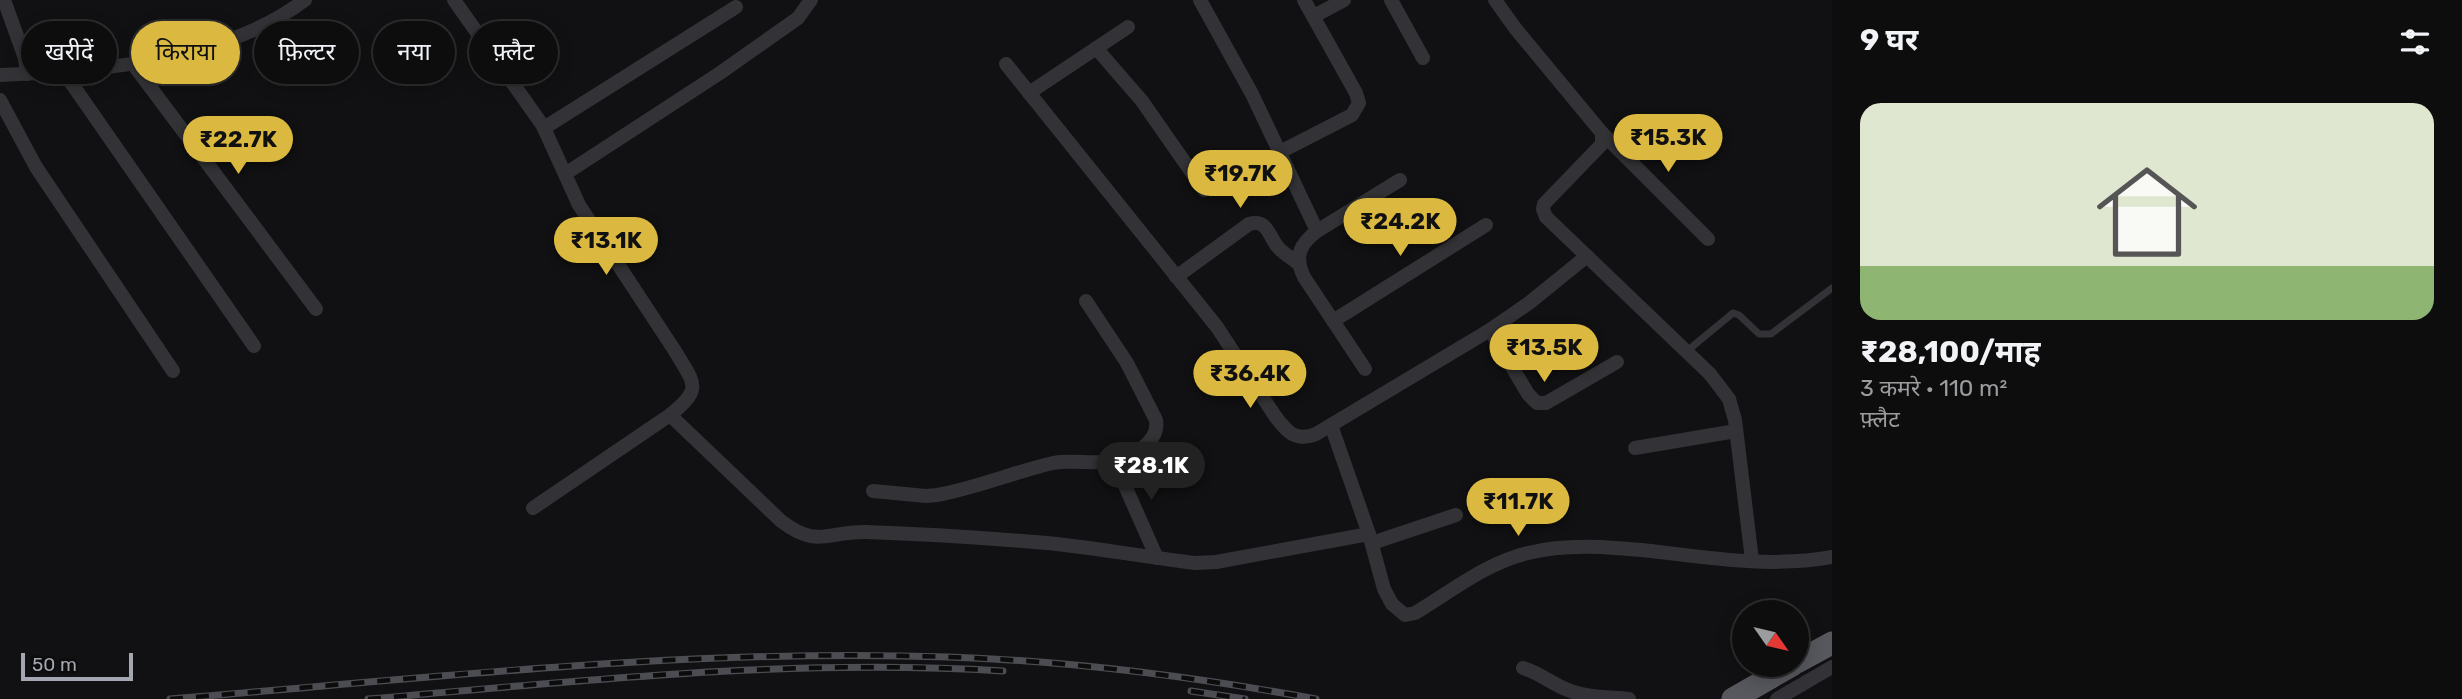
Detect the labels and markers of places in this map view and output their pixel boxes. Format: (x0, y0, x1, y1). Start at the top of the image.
pin: ₹15.3K (1611, 114, 1725, 174)
pin: ₹22.7K (181, 116, 295, 176)
pin: ₹19.7K (1183, 150, 1297, 210)
pin: ₹24.2K (1343, 198, 1457, 258)
pin: ₹13.1K (549, 218, 663, 277)
pin: ₹13.5K (1487, 324, 1601, 384)
pin: ₹36.4K (1193, 350, 1307, 410)
pin: ₹28.1K (1094, 442, 1208, 502)
pin: ₹11.7K (1461, 478, 1575, 538)

